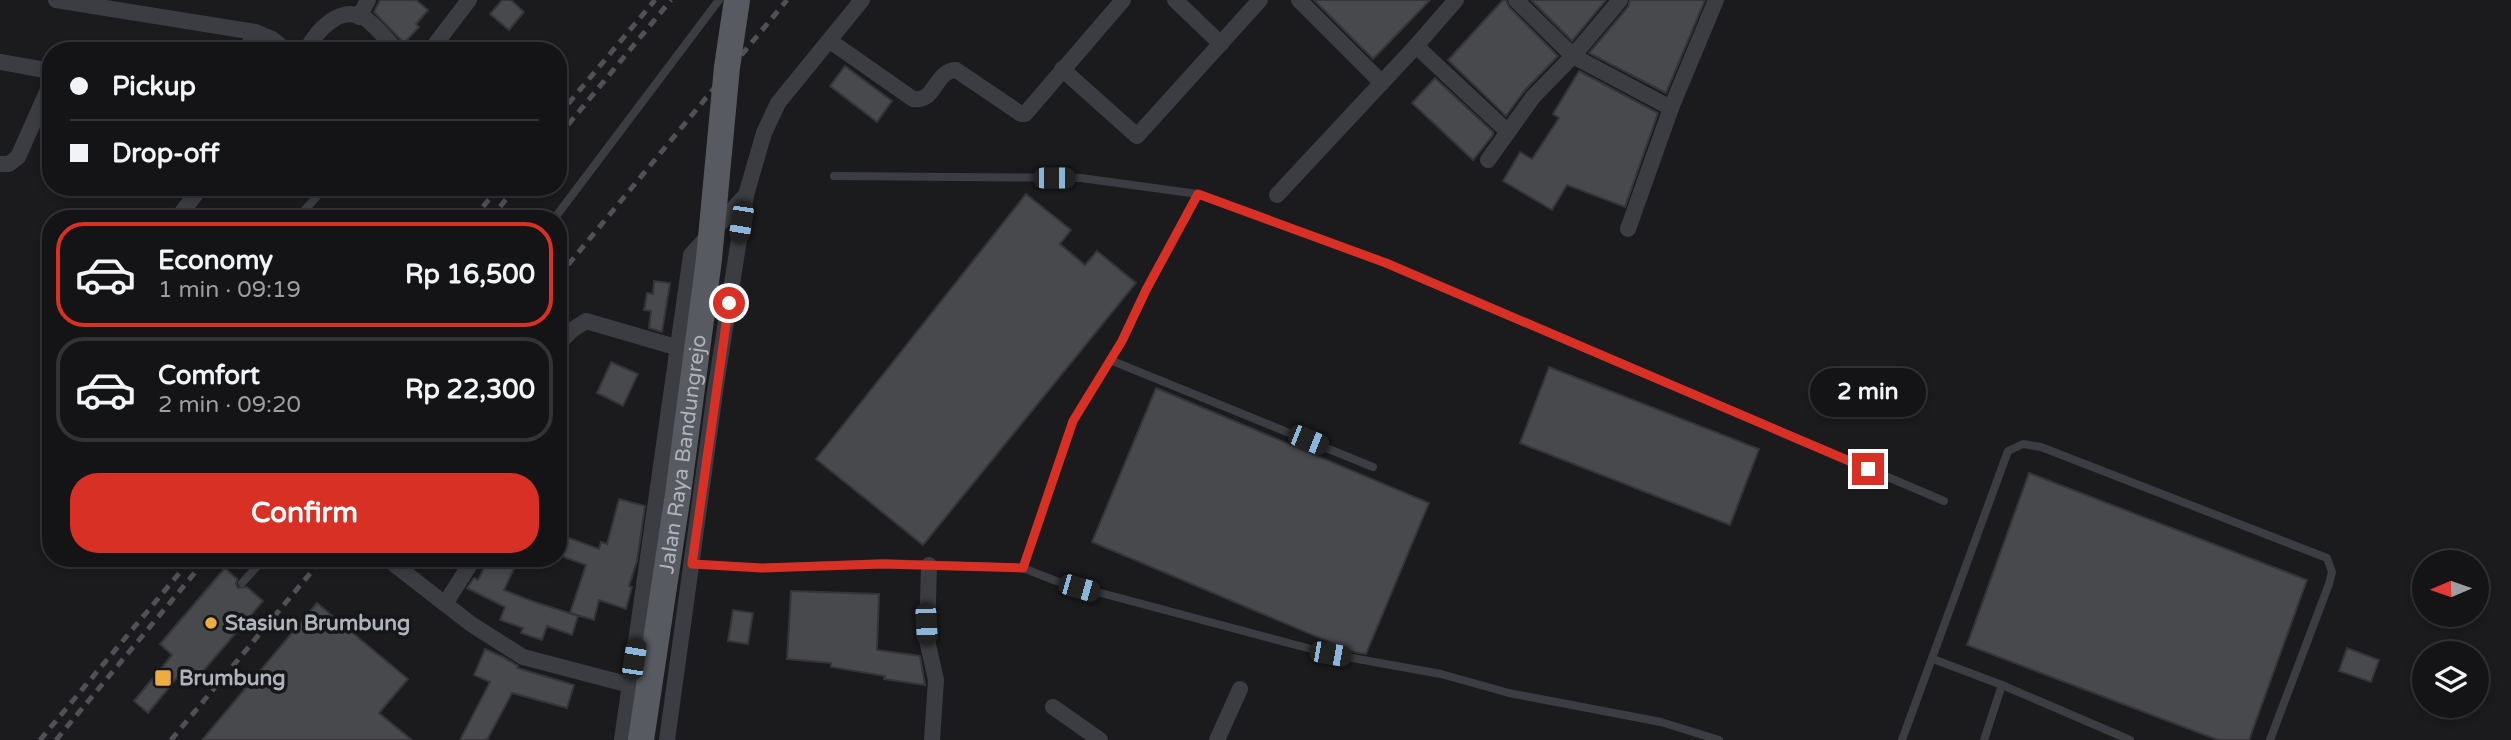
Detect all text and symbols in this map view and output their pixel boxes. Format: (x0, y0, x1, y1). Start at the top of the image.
text: Pickup (112, 71, 196, 102)
text: Drop-off (112, 138, 219, 169)
car (1034, 168, 1076, 189)
car (728, 200, 755, 244)
icon: car (74, 243, 137, 306)
text: Economy (158, 245, 273, 276)
text: Rp 16,500 (405, 259, 535, 290)
text: 1 min · 09:19 (158, 276, 301, 304)
route start (713, 287, 745, 319)
street label: Jalan Raya Bandungrejo (654, 333, 711, 575)
icon: car (74, 358, 137, 421)
text: Comfort (158, 360, 260, 391)
callout: 2 min (1810, 368, 1926, 416)
text: Rp 22,300 (405, 374, 535, 405)
text: 2 min (1837, 378, 1899, 406)
text: 2 min · 09:20 (158, 391, 301, 419)
car (1285, 422, 1332, 458)
route end (1852, 453, 1884, 485)
button: Confirm (70, 473, 539, 553)
north arrow (2412, 550, 2488, 626)
map controls (2412, 550, 2489, 718)
car (1056, 572, 1103, 604)
car (915, 602, 938, 646)
place label: Stasiun Brumbung (225, 611, 410, 636)
marker: Stasiun Brumbung (203, 615, 219, 631)
car (621, 637, 648, 681)
car (1308, 640, 1353, 668)
button: layers (2412, 641, 2489, 718)
place label: Brumbung (179, 666, 286, 691)
marker: Brumbung (153, 668, 173, 688)

